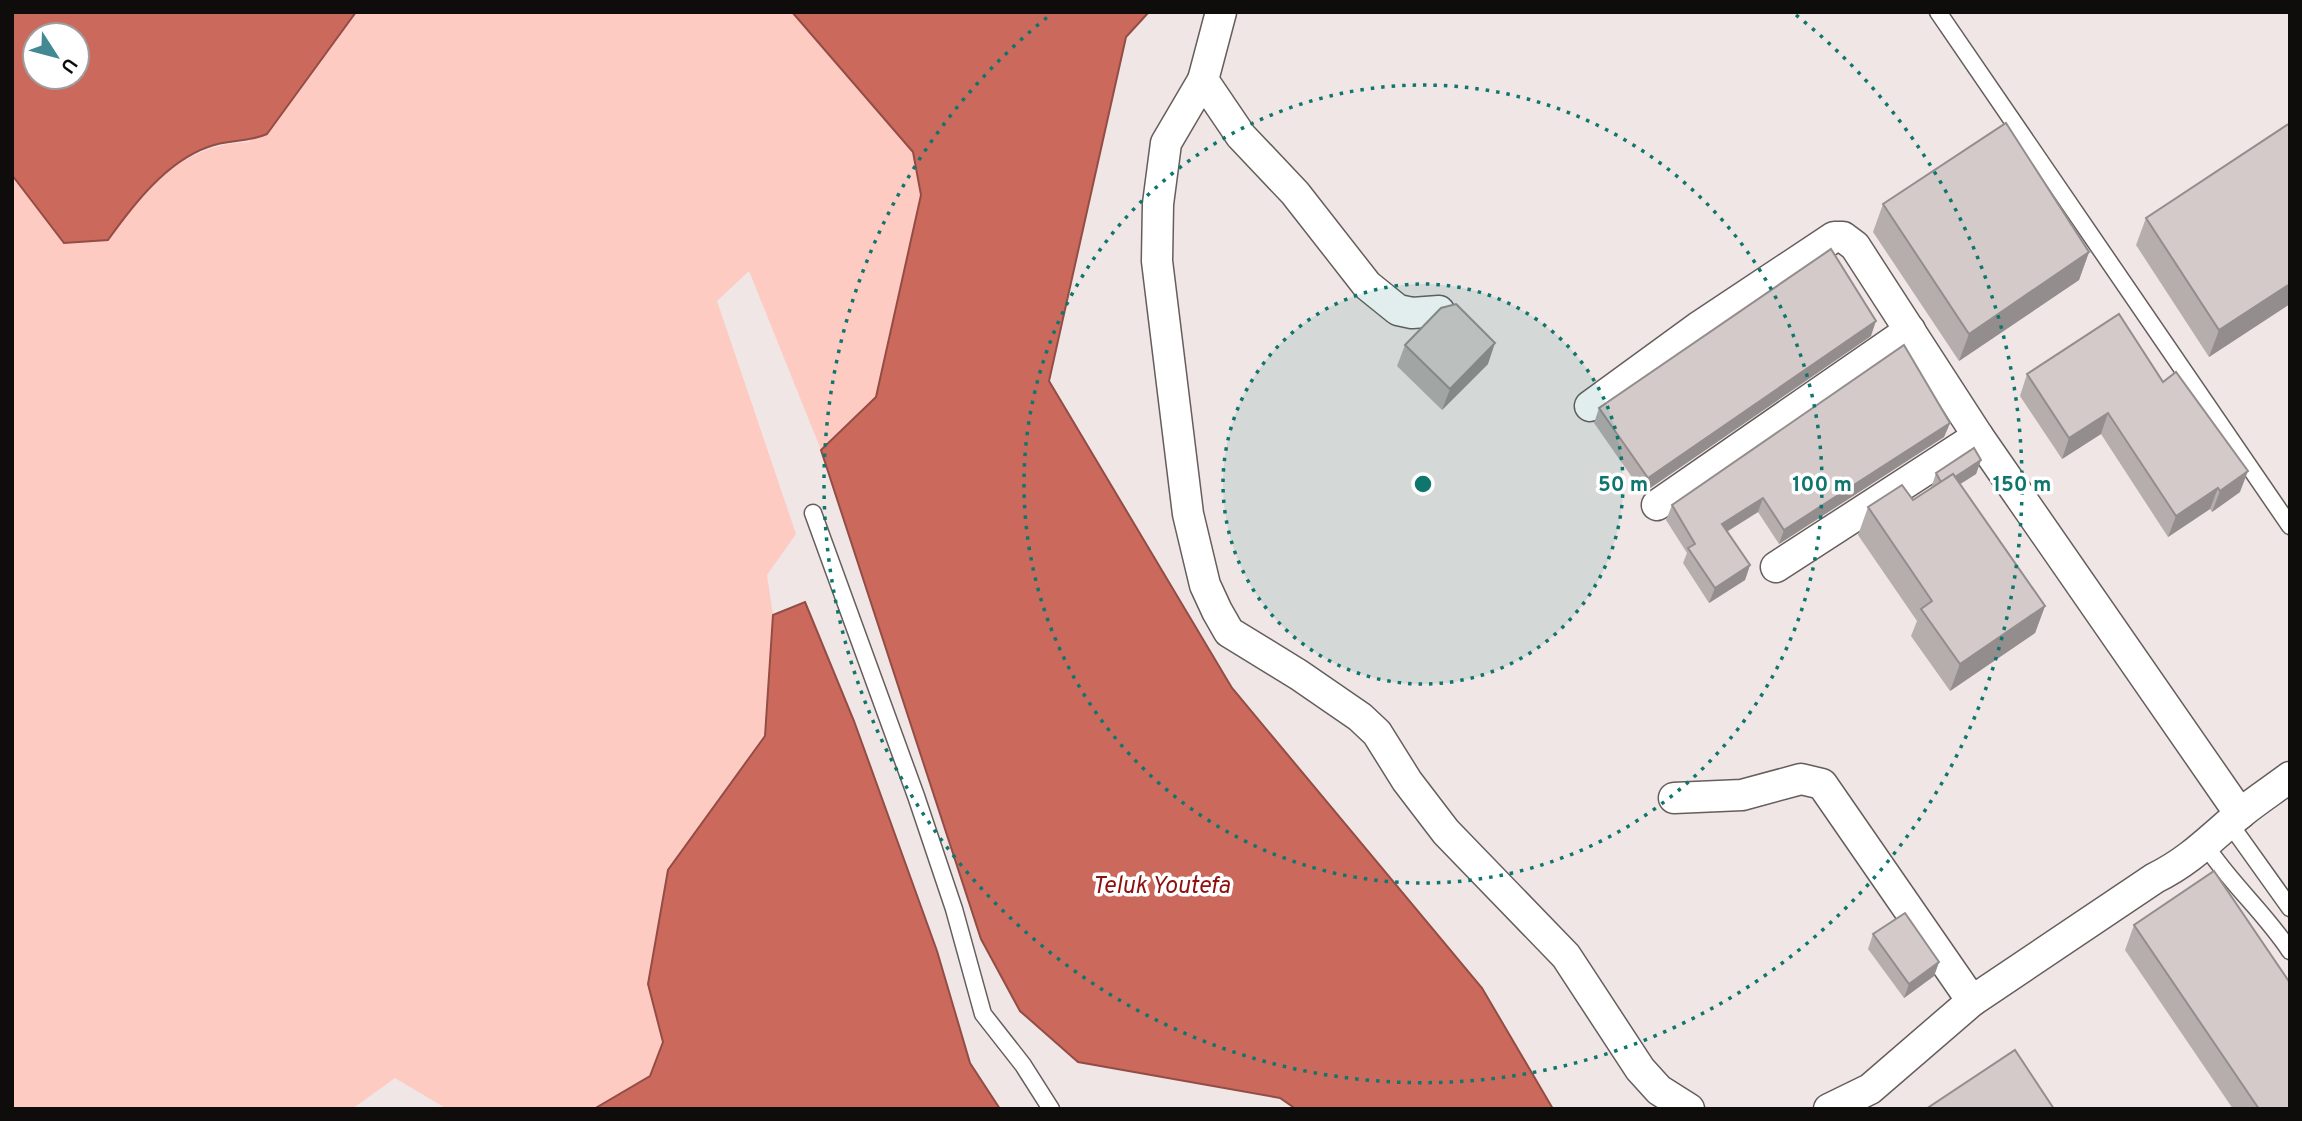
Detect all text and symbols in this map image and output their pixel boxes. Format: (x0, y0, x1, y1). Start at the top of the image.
north arrow (21, 21, 91, 91)
text: U (54, 52, 82, 77)
centre of rings (1411, 472, 1435, 496)
text: 50 m (1598, 472, 1648, 499)
text: 100 m (1792, 472, 1852, 499)
text: 150 m (1993, 472, 2051, 499)
water label: Teluk Youtefa (1092, 872, 1231, 902)

